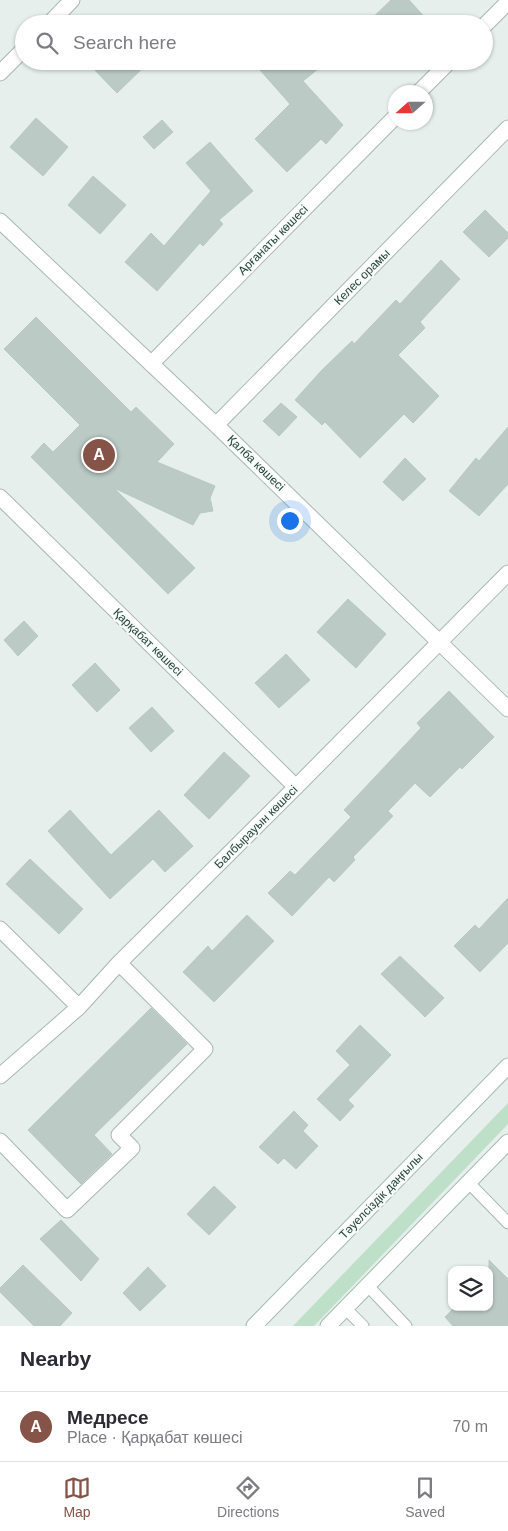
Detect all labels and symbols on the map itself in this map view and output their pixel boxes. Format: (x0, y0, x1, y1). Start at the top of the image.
north arrow (388, 85, 433, 130)
street label: Арғанаты көшесі (235, 202, 311, 278)
street label: Келес орамы (331, 246, 393, 308)
street label: Қалба көшесі (224, 432, 288, 494)
pin: A (83, 436, 115, 474)
your location (277, 508, 303, 534)
street label: Қарқабат көшесі (110, 605, 186, 679)
street label: Балбырауын көшесі (212, 783, 300, 871)
street label: Тәуелсіздік даңғылы (336, 1150, 426, 1242)

